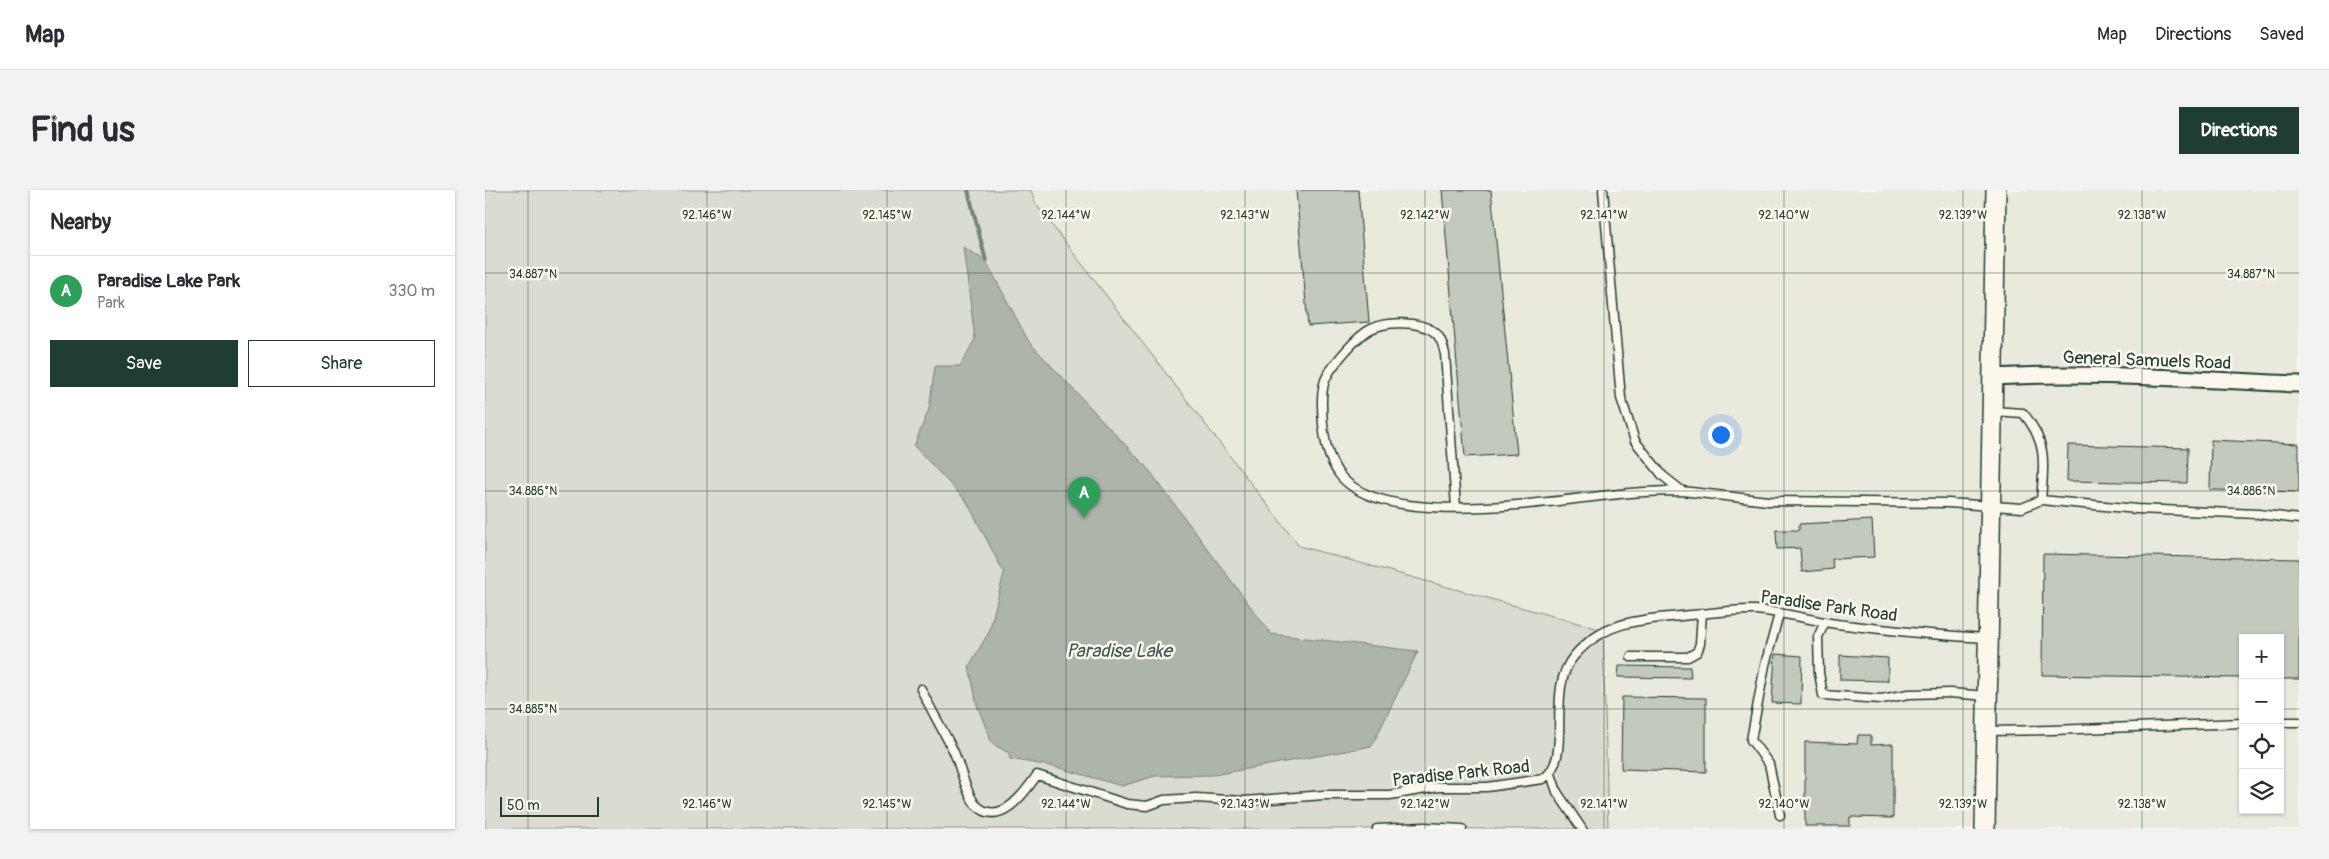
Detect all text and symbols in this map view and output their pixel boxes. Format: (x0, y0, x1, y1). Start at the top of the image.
text: Map (25, 20, 65, 49)
text: Map (2097, 23, 2127, 46)
text: Directions (2155, 23, 2231, 46)
text: Saved (2259, 23, 2304, 46)
button: Directions (2179, 107, 2299, 154)
text: Find us (30, 108, 135, 152)
text: 92.146°W (682, 208, 732, 223)
text: 92.145°W (862, 208, 912, 223)
text: 92.144°W (1041, 208, 1091, 223)
text: 92.143°W (1220, 208, 1270, 223)
text: 92.142°W (1400, 208, 1450, 223)
text: 92.141°W (1580, 208, 1628, 223)
text: 92.140°W (1759, 208, 1809, 223)
text: 92.139°W (1939, 208, 1987, 223)
text: 92.138°W (2118, 208, 2166, 223)
text: Nearby (50, 209, 111, 236)
text: 34.887°N (509, 267, 557, 282)
text: 34.887°N (2227, 267, 2275, 282)
text: Paradise Lake Park (97, 269, 240, 293)
text: A (61, 281, 71, 301)
text: 330 m (389, 281, 435, 301)
text: Park (97, 293, 125, 313)
button: Save (50, 340, 238, 387)
button: Share (248, 340, 435, 387)
street label: General Samuels Road (2062, 346, 2232, 375)
your location (1708, 422, 1734, 448)
pin: A (1068, 477, 1100, 518)
text: 34.886°N (509, 484, 557, 499)
text: 34.886°N (2227, 484, 2275, 499)
street label: Paradise Park Road (1759, 586, 1899, 627)
map controls (2239, 634, 2284, 814)
button: + (2239, 634, 2284, 679)
water label: Paradise Lake (1066, 639, 1173, 663)
button: − (2239, 679, 2284, 724)
text: 34.885°N (509, 702, 557, 717)
button: locate (2239, 724, 2284, 769)
street label: Paradise Park Road (1391, 755, 1531, 792)
button: layers (2239, 769, 2284, 814)
scale bar (500, 794, 599, 817)
text: 50 m (507, 797, 540, 814)
text: 92.146°W (682, 797, 732, 812)
text: 92.145°W (862, 797, 912, 812)
text: 92.144°W (1041, 797, 1091, 812)
text: 92.143°W (1220, 797, 1270, 812)
text: 92.142°W (1400, 797, 1450, 812)
text: 92.141°W (1580, 797, 1628, 812)
text: 92.140°W (1759, 797, 1809, 812)
text: 92.139°W (1939, 797, 1987, 812)
text: 92.138°W (2118, 797, 2166, 812)

